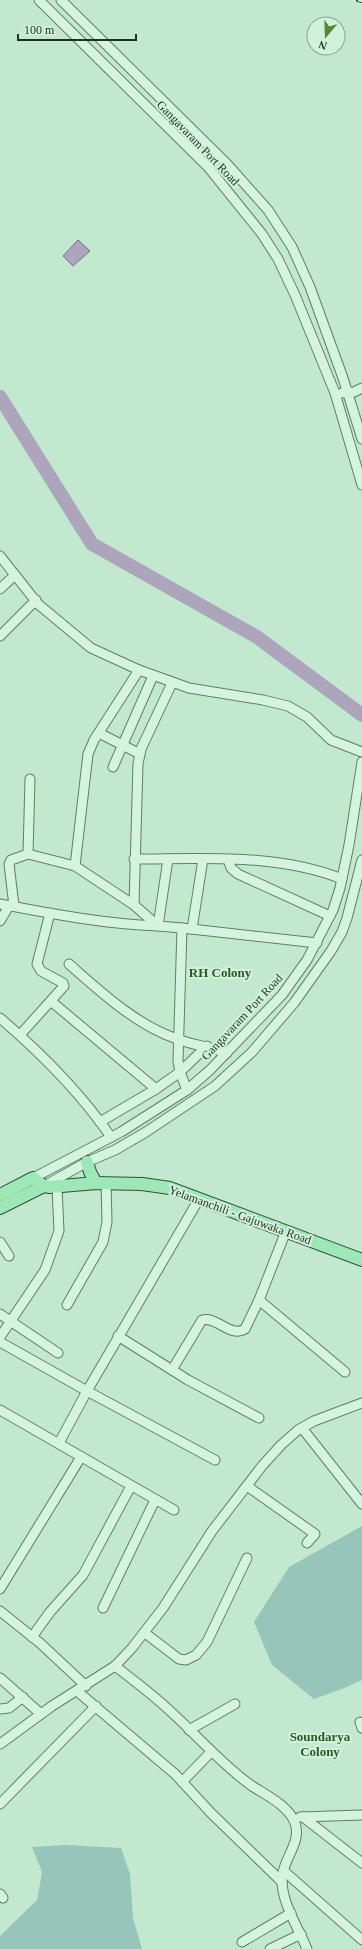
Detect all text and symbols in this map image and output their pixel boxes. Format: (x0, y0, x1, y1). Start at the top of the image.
scale bar (18, 16, 136, 42)
north arrow (306, 16, 346, 56)
text: 100 m (24, 23, 55, 37)
text: N (317, 38, 328, 52)
street label: Gangavaram Port Road (154, 98, 242, 188)
district label: RH Colony (189, 965, 252, 980)
street label: Gangavaram Port Road (198, 971, 286, 1063)
street label: Yelamanchili - Gajuwaka Road (167, 1183, 313, 1247)
district label: Soundarya Colony (290, 1729, 351, 1759)

